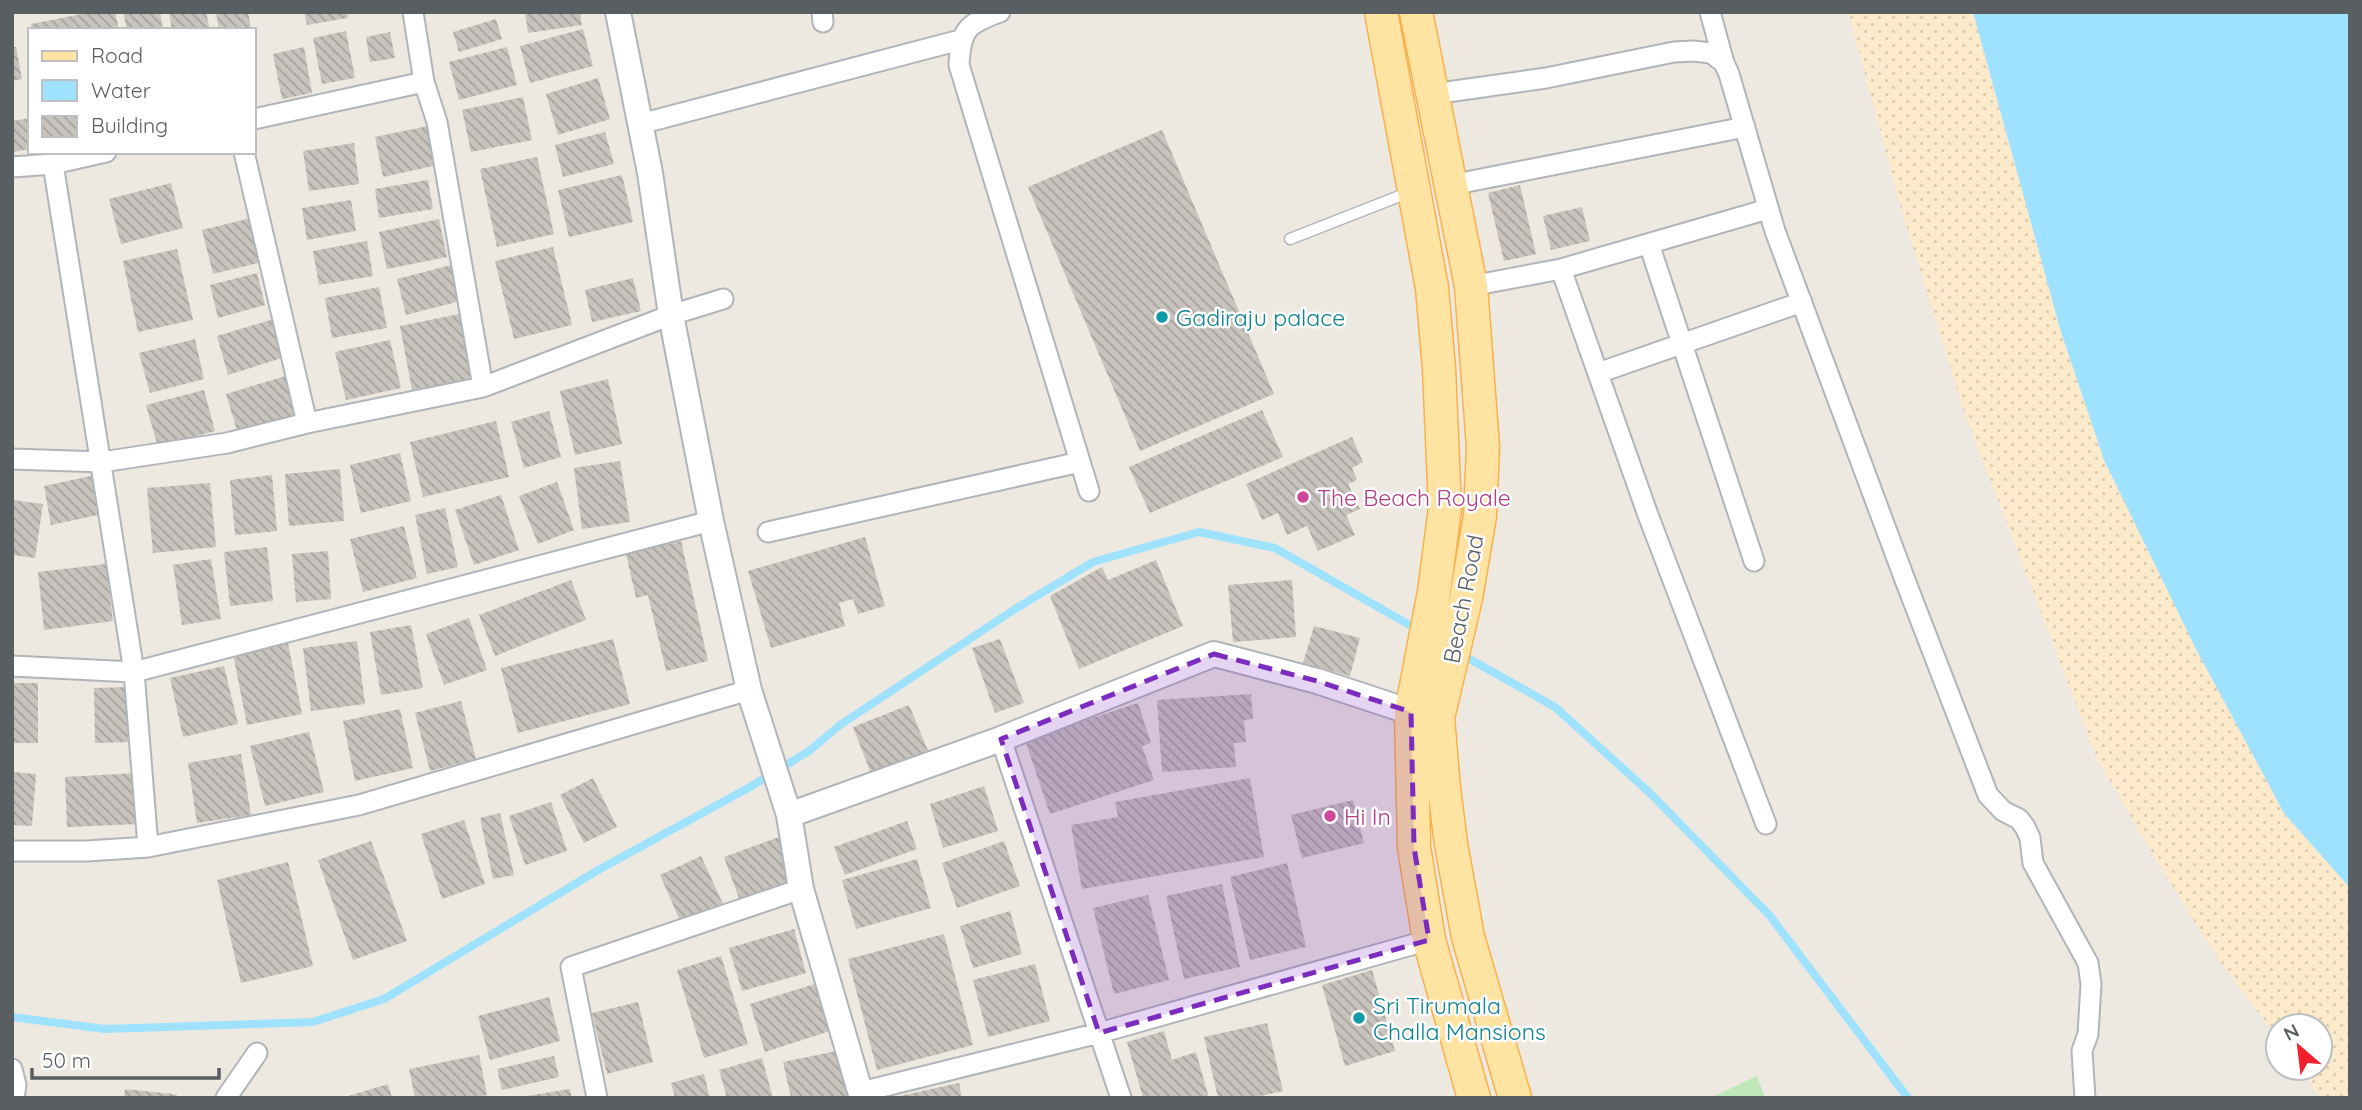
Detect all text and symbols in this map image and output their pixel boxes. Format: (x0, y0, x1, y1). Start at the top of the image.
legend (28, 28, 256, 154)
text: Road (91, 42, 143, 68)
text: Water (91, 77, 151, 103)
text: Building (91, 112, 168, 138)
place label: Gadiraju palace (1176, 303, 1345, 332)
marker: Gadiraju palace (1154, 309, 1170, 325)
place label: The Beach Royale (1317, 483, 1511, 512)
marker: The Beach Royale (1295, 489, 1311, 505)
street label: Beach Road (1436, 532, 1490, 666)
place label: Hi In (1344, 802, 1391, 831)
marker: Hi In (1322, 808, 1338, 824)
place label: Sri Tirumala Challa Mansions (1373, 991, 1546, 1046)
marker: Sri Tirumala Challa Mansions (1351, 1010, 1367, 1026)
north arrow (2264, 1012, 2334, 1082)
text: N (2279, 1018, 2303, 1046)
scale bar (32, 1036, 219, 1080)
text: 50 m (42, 1047, 91, 1073)

